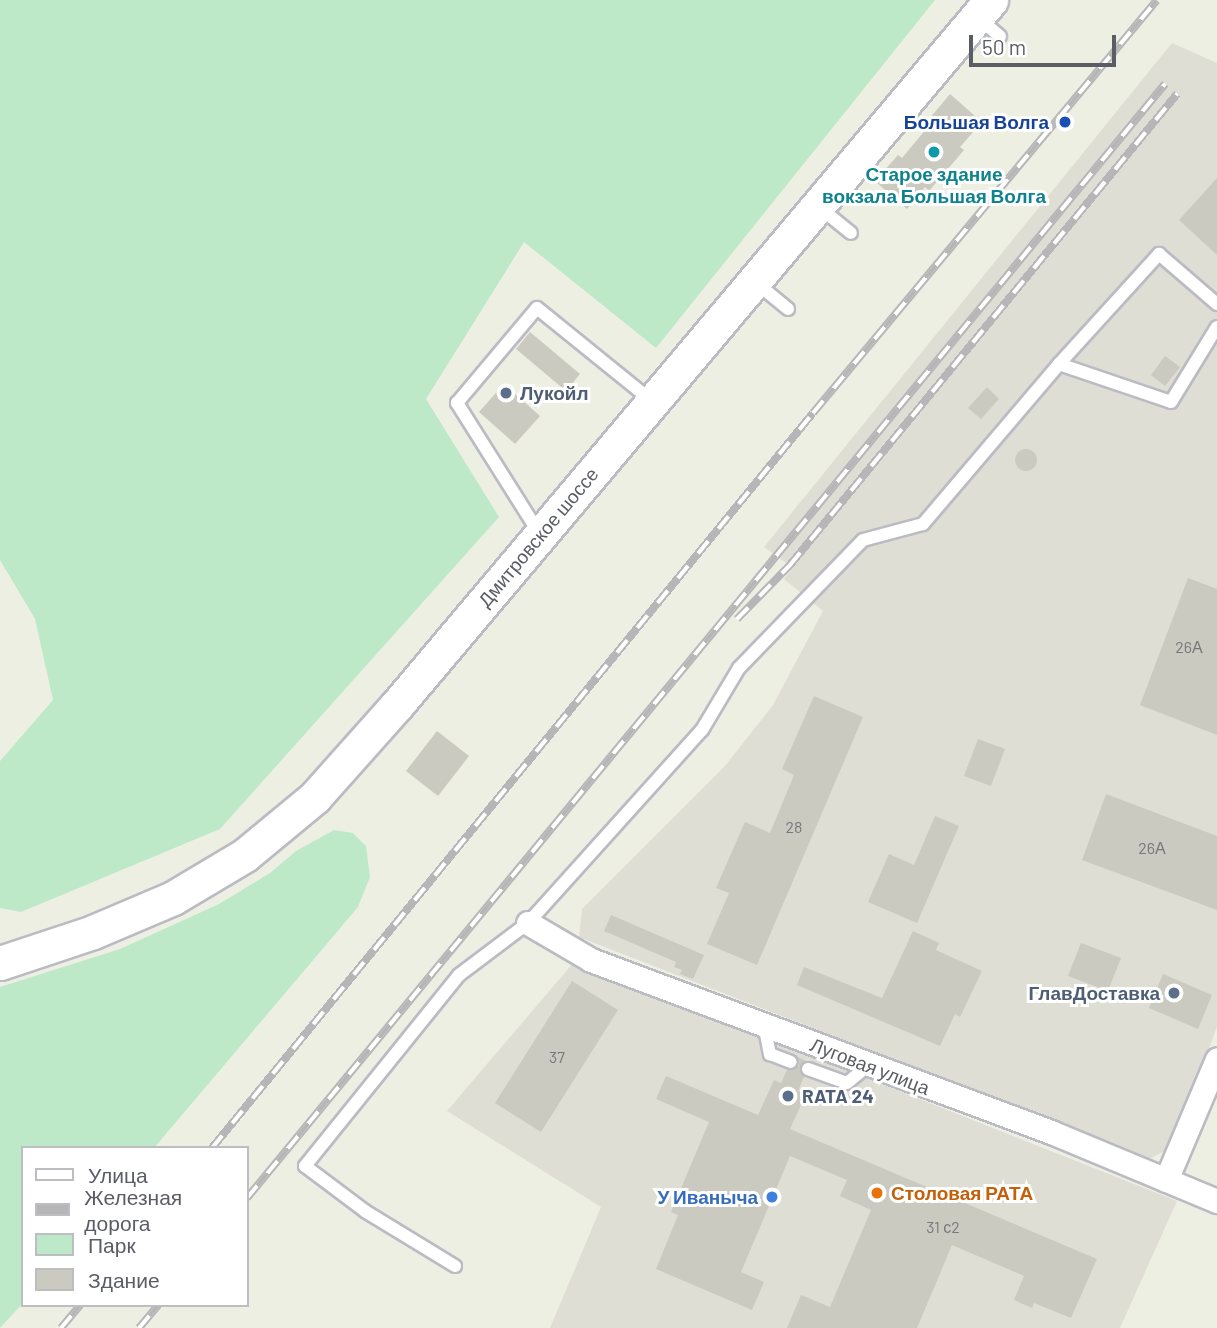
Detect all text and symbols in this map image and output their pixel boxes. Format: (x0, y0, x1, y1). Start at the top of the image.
scale bar (972, 21, 1119, 65)
text: 50 m (982, 34, 1026, 59)
place label: Большая Волга (904, 111, 1049, 133)
marker: Большая Волга (1055, 112, 1075, 132)
marker: Старое здание вокзала Большая Волга (926, 144, 942, 160)
place label: Старое здание вокзала Большая Волга (822, 163, 1046, 207)
place label: Лукойл (520, 382, 589, 404)
marker: Лукойл (498, 385, 514, 401)
street label: Дмитровское шоссе (473, 463, 603, 611)
house number: 26А (1175, 637, 1203, 657)
house number: 28 (786, 817, 802, 837)
house number: 26А (1138, 838, 1166, 858)
place label: ГлавДоставка (1029, 982, 1160, 1004)
marker: ГлавДоставка (1166, 985, 1182, 1001)
street label: Луговая улица (807, 1033, 933, 1099)
house number: 37 (549, 1047, 565, 1067)
place label: RATA 24 (802, 1085, 874, 1107)
marker: RATA 24 (780, 1088, 796, 1104)
legend (21, 1146, 248, 1307)
text: Улица (88, 1162, 148, 1187)
place label: Столовая РАТА (891, 1182, 1033, 1204)
text: Железная дорога (84, 1184, 182, 1235)
marker: Столовая РАТА (869, 1185, 885, 1201)
place label: У Иваныча (657, 1186, 758, 1208)
marker: У Иваныча (764, 1189, 780, 1205)
house number: 31 с2 (926, 1217, 960, 1237)
text: Парк (88, 1232, 136, 1257)
text: Здание (88, 1267, 160, 1292)

